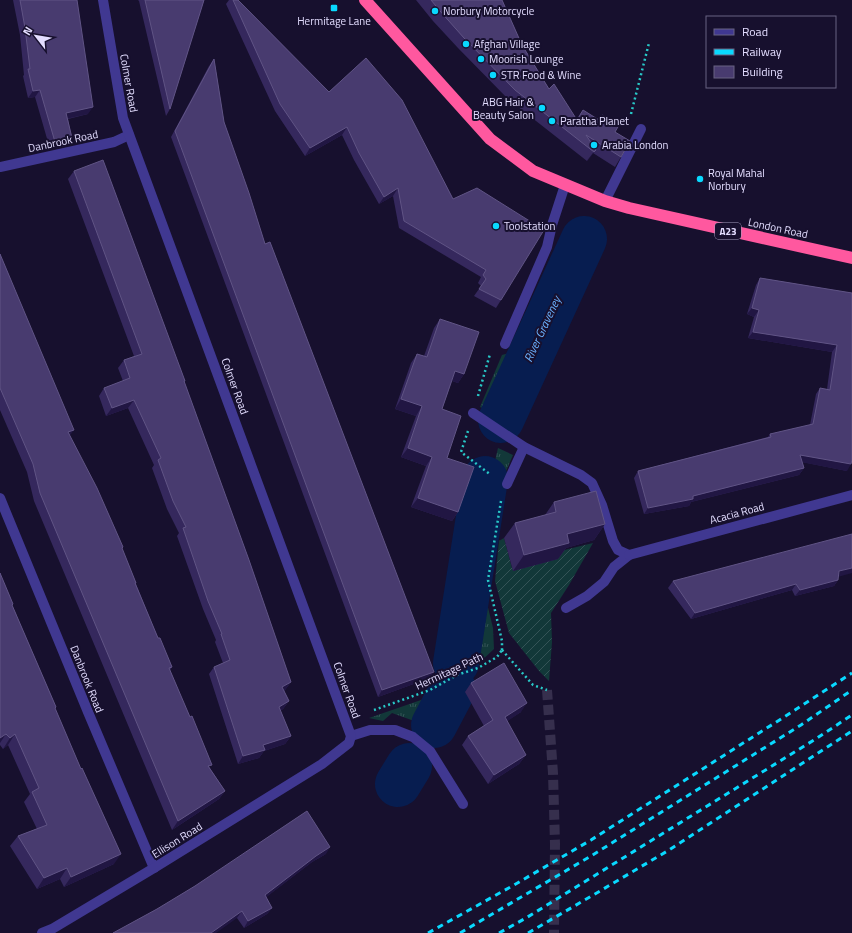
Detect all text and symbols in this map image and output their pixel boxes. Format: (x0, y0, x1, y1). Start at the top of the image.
marker: Hermitage Lane (329, 3, 339, 13)
place label: Norbury Motorcycle (443, 3, 535, 19)
marker: Norbury Motorcycle (430, 6, 440, 16)
place label: Hermitage Lane (297, 13, 371, 29)
north arrow (16, 16, 56, 56)
legend (706, 16, 836, 88)
text: Road (742, 22, 768, 41)
text: N (19, 23, 36, 38)
place label: Afghan Village (474, 36, 541, 52)
marker: Afghan Village (461, 39, 471, 49)
text: Railway (742, 42, 782, 61)
place label: Moorish Lounge (489, 51, 564, 67)
street label: Colmer Road (116, 53, 142, 114)
marker: Moorish Lounge (476, 54, 486, 64)
text: Building (742, 62, 783, 81)
place label: STR Food & Wine (501, 67, 581, 83)
marker: STR Food & Wine (488, 70, 498, 80)
place label: ABG Hair & Beauty Salon (473, 94, 534, 123)
marker: ABG Hair & Beauty Salon (537, 103, 547, 113)
place label: Paratha Planet (560, 113, 629, 129)
marker: Paratha Planet (547, 116, 557, 126)
street label: Danbrook Road (27, 126, 100, 156)
place label: Arabia London (602, 137, 669, 153)
marker: Arabia London (589, 140, 599, 150)
place label: Royal Mahal Norbury (708, 165, 765, 194)
marker: Royal Mahal Norbury (695, 174, 705, 184)
street label: London Road (747, 214, 810, 242)
place label: Toolstation (504, 218, 556, 234)
marker: Toolstation (491, 221, 501, 231)
road number: A23 (715, 223, 741, 239)
water label: River Graveney (518, 292, 566, 365)
street label: Colmer Road (217, 356, 253, 417)
street label: Acacia Road (708, 498, 766, 528)
street label: Danbrook Road (66, 643, 108, 715)
street label: Hermitage Path (412, 648, 486, 694)
street label: Colmer Road (329, 660, 365, 721)
street label: Ellison Road (149, 818, 205, 862)

